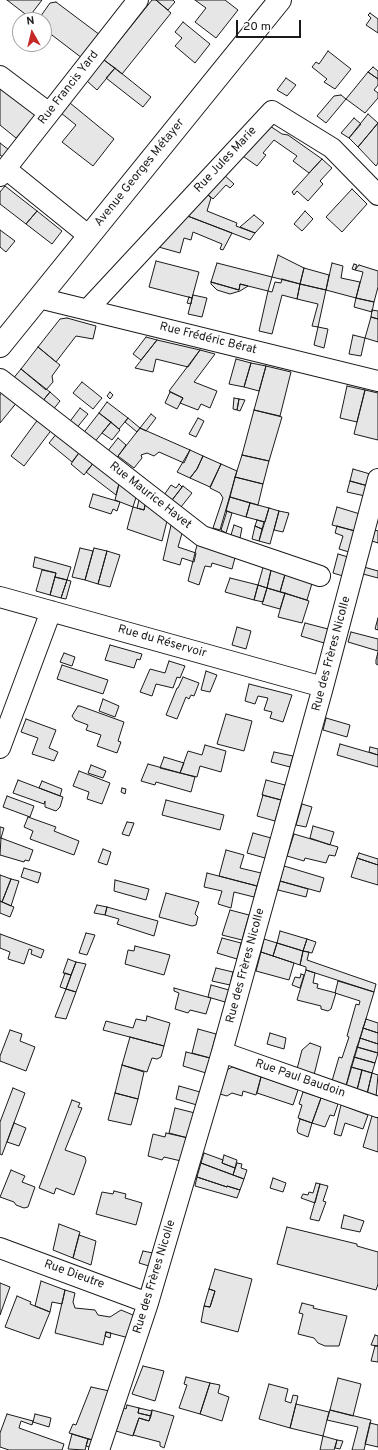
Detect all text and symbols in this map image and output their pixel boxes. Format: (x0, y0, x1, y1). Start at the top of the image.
north arrow (12, 12, 52, 52)
scale bar (238, 12, 303, 38)
text: N (26, 14, 35, 29)
text: 20 m (243, 19, 271, 35)
street label: Rue Francis Yard (36, 48, 102, 128)
street label: Avenue Georges Métayer (92, 116, 188, 230)
street label: Rue Jules Marie (192, 124, 260, 196)
street label: Rue Frédéric Bérat (158, 320, 258, 358)
street label: Rue Maurice Havet (106, 459, 194, 533)
street label: Rue des Frères Nicolle (310, 595, 354, 713)
street label: Rue du Réservoir (116, 622, 208, 662)
street label: Rue des Frères Nicolle (224, 907, 268, 1025)
street label: Rue Paul Baudoin (253, 1057, 347, 1101)
street label: Rue des Frères Nicolle (131, 1218, 179, 1336)
street label: Rue Dieutre (42, 1257, 106, 1293)

